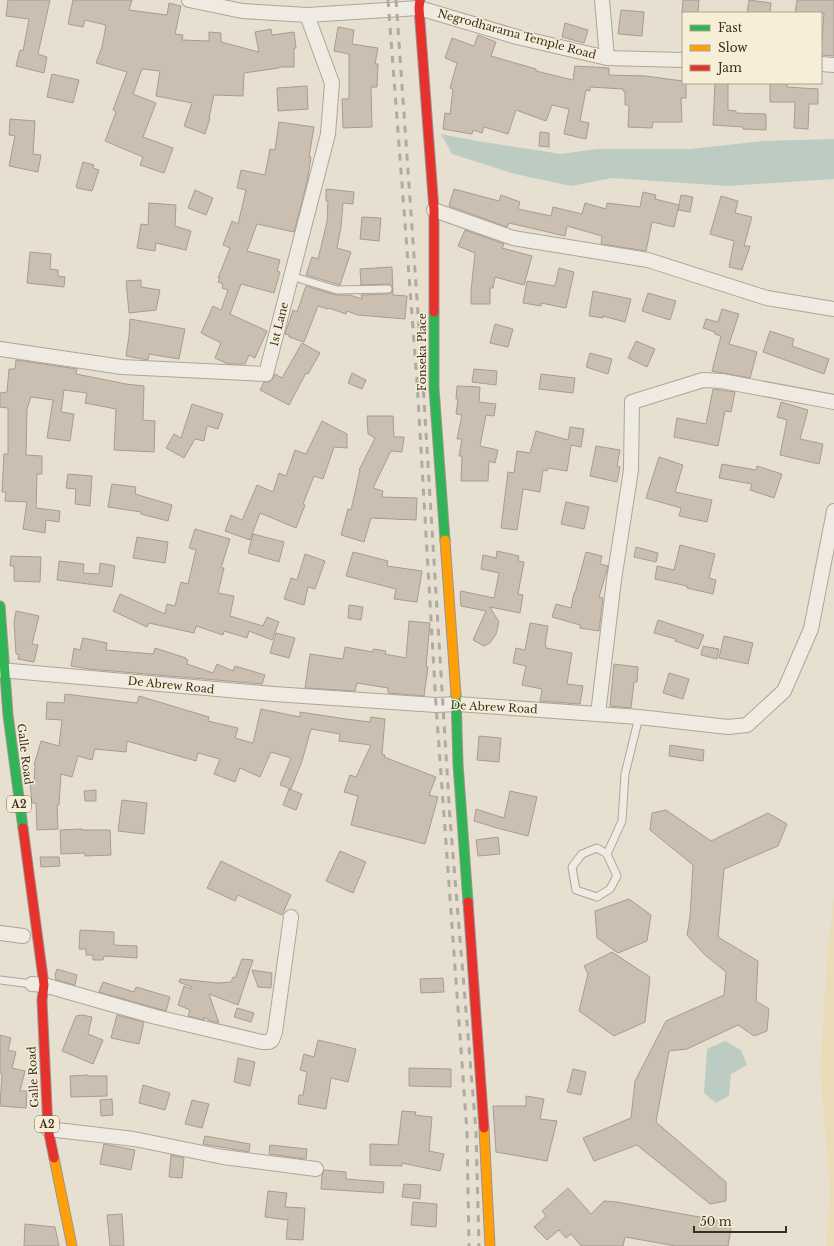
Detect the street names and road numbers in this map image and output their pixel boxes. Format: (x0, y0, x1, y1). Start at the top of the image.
street label: Negrodharama Temple Road (436, 6, 598, 62)
street label: 1st Lane (267, 300, 291, 348)
street label: Fonseka Place (415, 313, 429, 391)
street label: De Abrew Road (127, 673, 216, 697)
street label: De Abrew Road (450, 698, 538, 716)
street label: Galle Road (14, 723, 36, 786)
road number: A2 (7, 796, 31, 812)
street label: Galle Road (24, 1045, 42, 1108)
road number: A2 (35, 1116, 59, 1132)

